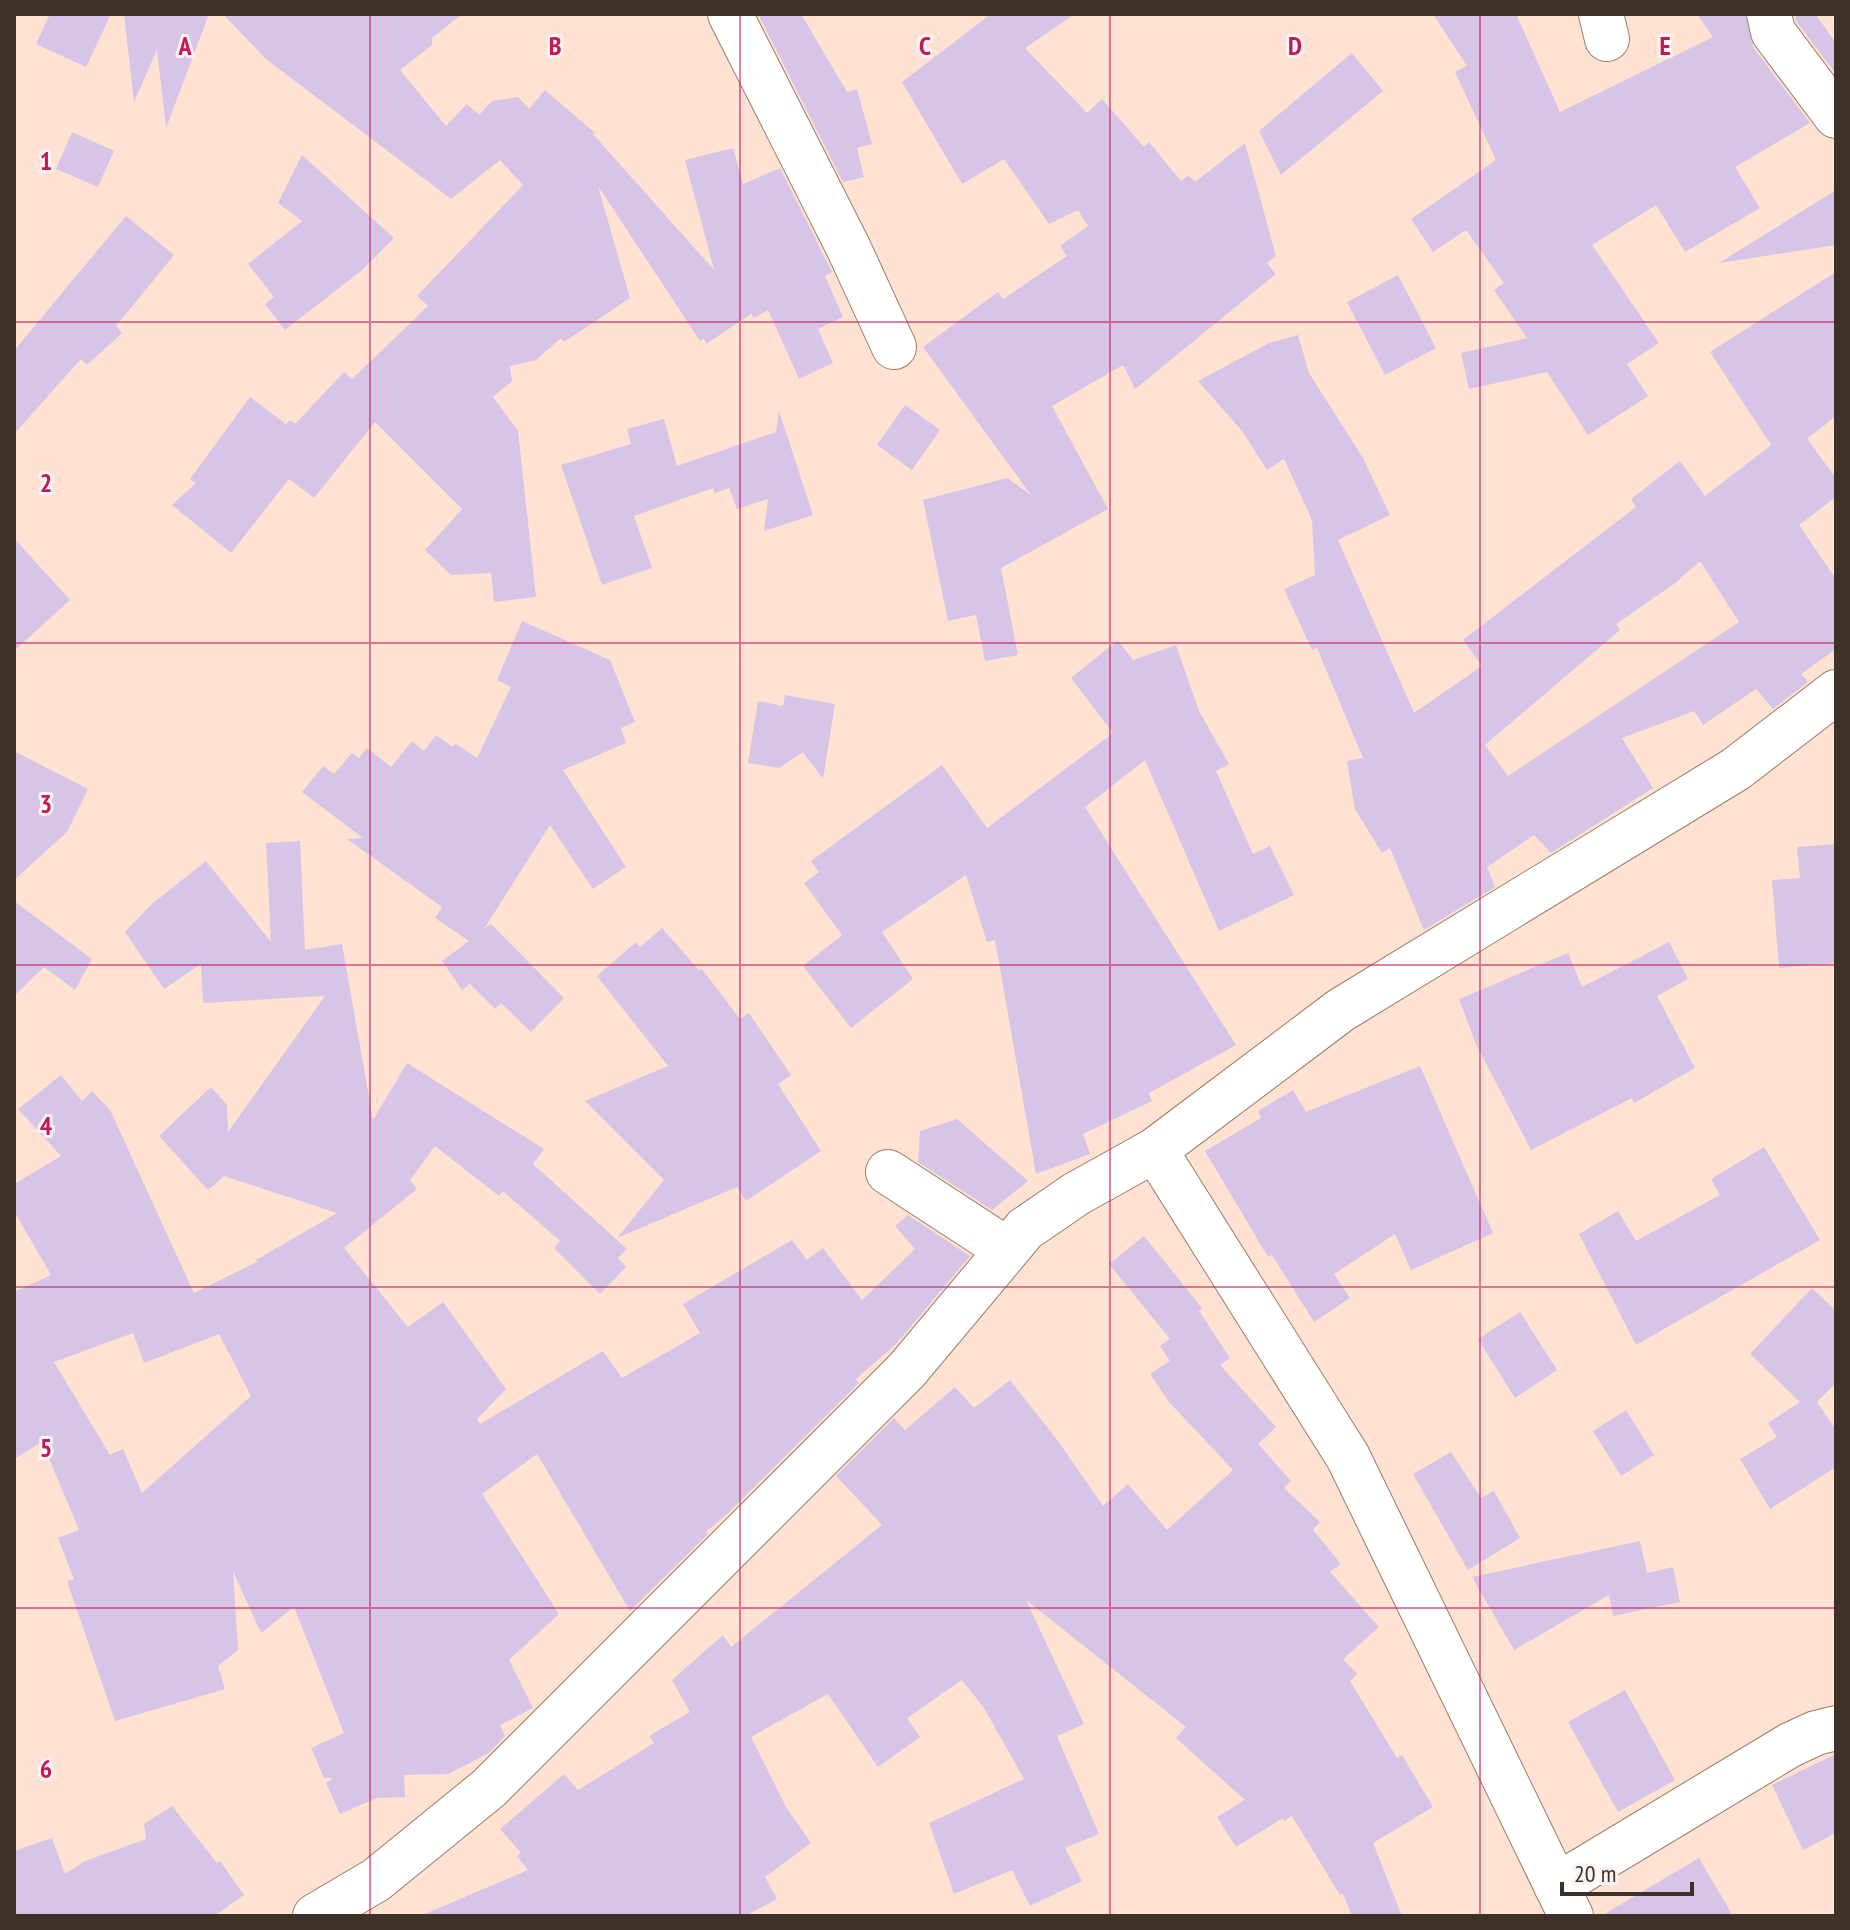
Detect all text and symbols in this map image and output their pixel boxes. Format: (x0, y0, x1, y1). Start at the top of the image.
text: A (177, 29, 192, 62)
text: B (549, 29, 562, 62)
text: C (919, 29, 931, 62)
text: D (1288, 29, 1302, 62)
text: E (1659, 29, 1671, 62)
text: 1 (40, 144, 52, 177)
text: 2 (40, 466, 52, 499)
text: 3 (40, 787, 52, 820)
text: 4 (40, 1109, 53, 1142)
text: 5 (40, 1431, 52, 1464)
text: 6 (40, 1752, 52, 1785)
scale bar (1562, 1846, 1692, 1896)
text: 20 m (1574, 1858, 1616, 1889)

